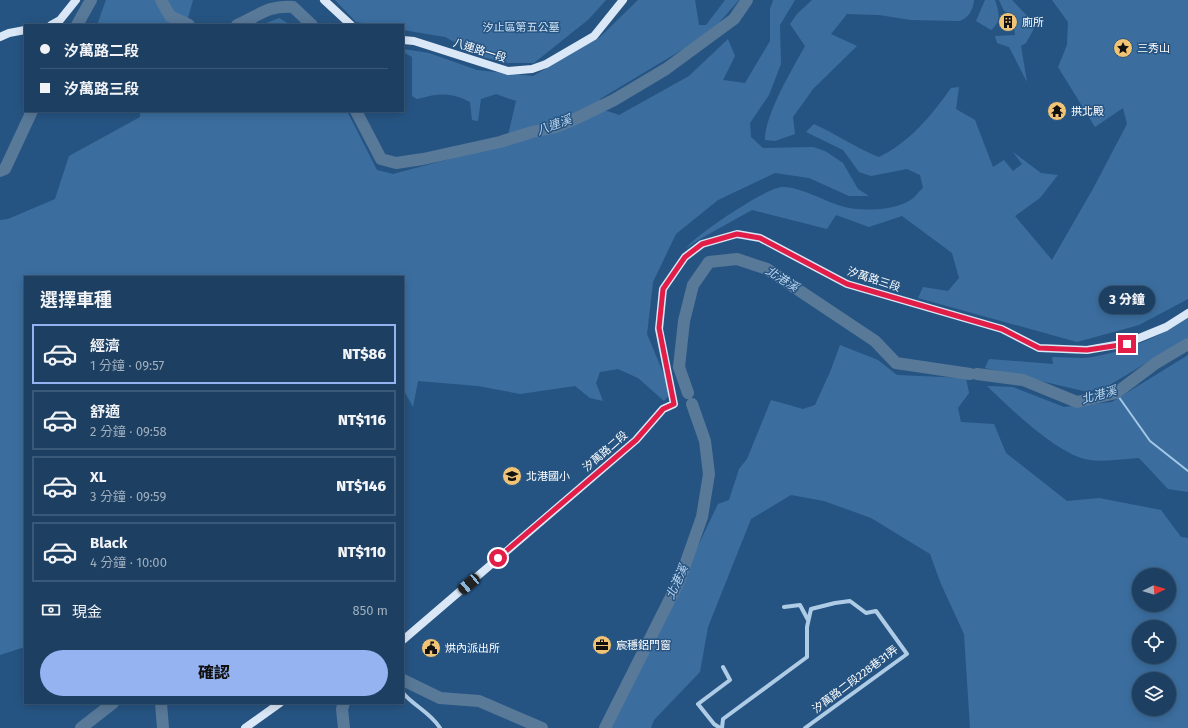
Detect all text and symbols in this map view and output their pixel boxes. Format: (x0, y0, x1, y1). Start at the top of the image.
building icon: 廁所 (997, 11, 1019, 33)
place label: 廁所 (1022, 16, 1044, 29)
park label: 汐止區第五公墓 (483, 21, 560, 34)
street label: 八連路一段 (452, 36, 508, 65)
place icon: 三秀山 (1112, 37, 1134, 59)
text: 汐萬路二段 (64, 42, 139, 60)
place label: 三秀山 (1137, 42, 1170, 55)
text: 汐萬路三段 (64, 80, 139, 98)
temple icon: 拱北殿 (1046, 100, 1068, 122)
place label: 拱北殿 (1071, 105, 1104, 118)
water label: 八連溪 (535, 112, 575, 138)
water label: 北港溪 (763, 264, 803, 296)
street label: 汐萬路三段 (846, 265, 902, 294)
callout: 3 分鐘 (1099, 286, 1155, 314)
text: 選擇車種 (40, 289, 112, 311)
text: 3 分鐘 (1109, 292, 1145, 307)
route end (1118, 335, 1136, 353)
icon: car (42, 336, 78, 372)
text: 經濟 (90, 337, 120, 355)
text: NT$86 (342, 345, 386, 363)
text: 1 分鐘 · 09:57 (90, 358, 164, 373)
water label: 北港溪 (1080, 383, 1120, 407)
icon: car (42, 402, 78, 438)
text: 舒適 (90, 403, 120, 421)
text: NT$116 (338, 411, 386, 429)
text: 2 分鐘 · 09:58 (90, 424, 167, 439)
street label: 汐萬路二段 (580, 428, 630, 474)
school or university icon: 北港國小 (501, 465, 523, 487)
icon: car (42, 468, 78, 504)
text: XL (90, 468, 106, 486)
place label: 北港國小 (526, 470, 570, 483)
text: NT$146 (336, 477, 386, 495)
text: 3 分鐘 · 09:59 (90, 489, 166, 504)
icon: car (42, 534, 78, 570)
text: Black (90, 534, 127, 552)
text: NT$110 (338, 543, 386, 561)
route start (489, 549, 507, 567)
text: 4 分鐘 · 10:00 (90, 555, 167, 570)
water label: 北港溪 (663, 561, 692, 601)
north arrow (1132, 568, 1176, 612)
map controls (1132, 568, 1176, 716)
car (456, 572, 482, 596)
icon: cash (40, 599, 62, 621)
text: 現金 (72, 603, 102, 621)
text: 850 m (352, 603, 388, 618)
button: locate (1132, 620, 1176, 664)
office icon: 宸穩鋁門窗 (591, 634, 613, 656)
public building icon: 烘內派出所 (420, 637, 442, 659)
place label: 宸穩鋁門窗 (616, 639, 671, 652)
place label: 烘內派出所 (445, 642, 500, 655)
street label: 汐萬路二段228巷31弄 (810, 643, 901, 716)
button: 確認 (40, 650, 388, 696)
button: layers (1132, 672, 1176, 716)

